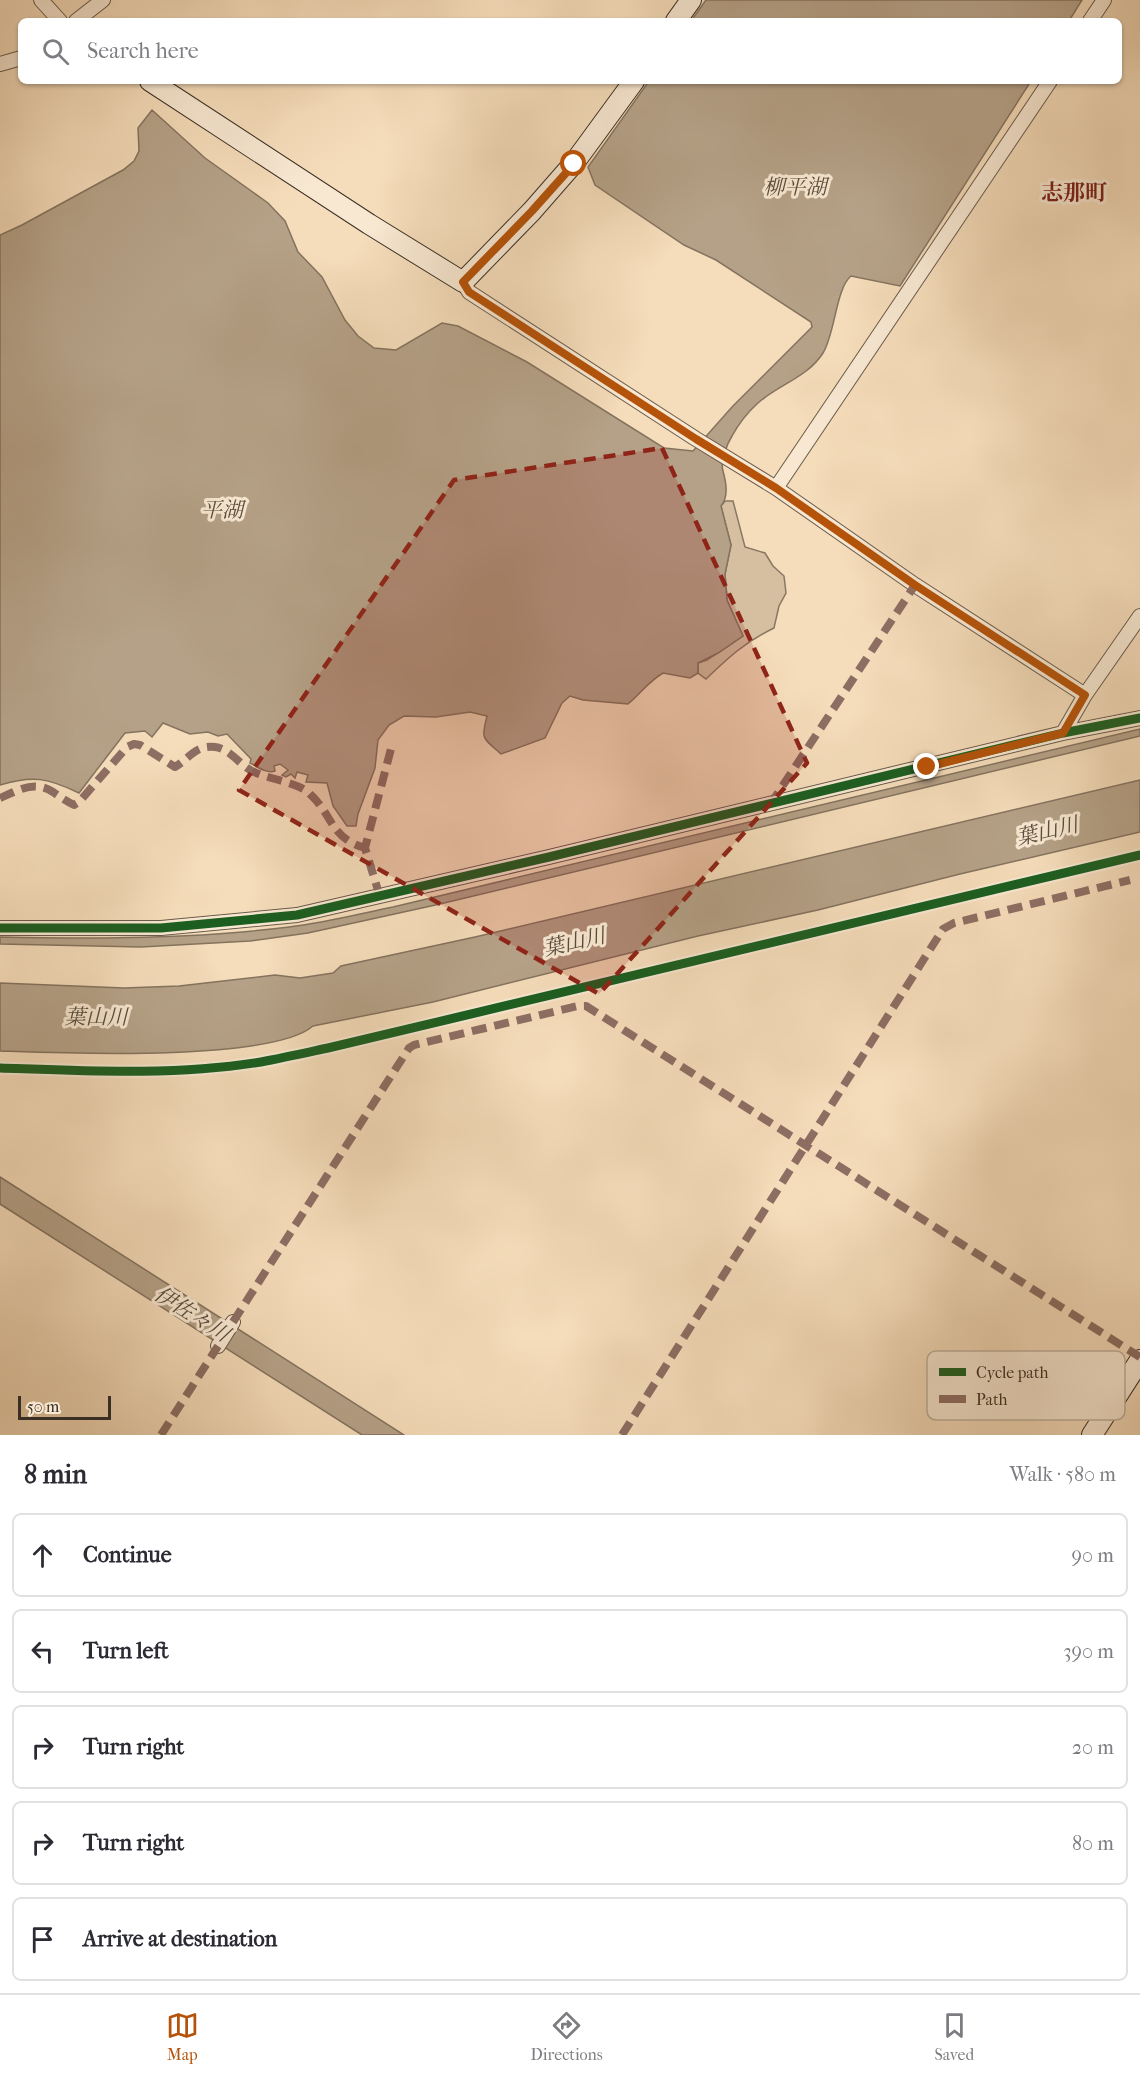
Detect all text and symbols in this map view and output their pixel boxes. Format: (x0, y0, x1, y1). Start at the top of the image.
search box (18, 18, 1122, 84)
icon: search (39, 35, 72, 68)
text: Search here (87, 38, 199, 64)
route start (560, 150, 586, 176)
water label: 柳平湖 (764, 175, 830, 199)
district label: 志那町 (1041, 180, 1107, 206)
water label: 平湖 (201, 498, 247, 522)
route end (913, 753, 939, 779)
water label: 葉山川 (1014, 812, 1082, 850)
water label: 葉山川 (541, 923, 609, 961)
water label: 葉山川 (65, 1005, 129, 1029)
water label: 伊佐々川 (150, 1282, 236, 1347)
legend (927, 1351, 1125, 1420)
text: Cycle path (976, 1363, 1048, 1382)
text: Path (976, 1390, 1008, 1409)
scale bar (18, 1393, 111, 1420)
text: 50 m (27, 1397, 59, 1416)
text: 8 min (24, 1459, 87, 1490)
text: Walk · 580 m (1009, 1463, 1116, 1486)
icon: ahead (26, 1539, 59, 1572)
text: Continue (83, 1542, 172, 1568)
text: 90 m (1072, 1544, 1114, 1567)
icon: left (26, 1635, 59, 1668)
text: Turn left (83, 1638, 169, 1664)
text: 390 m (1063, 1640, 1114, 1663)
icon: right (26, 1731, 59, 1764)
text: Turn right (83, 1734, 184, 1760)
text: 20 m (1072, 1736, 1114, 1759)
icon: right (26, 1827, 59, 1860)
text: Turn right (83, 1830, 184, 1856)
text: 80 m (1072, 1832, 1114, 1855)
icon: arrive (26, 1923, 59, 1956)
text: Arrive at destination (83, 1926, 277, 1952)
tab: Map (166, 2009, 199, 2064)
tab: Directions (531, 2009, 603, 2064)
tab: Saved (934, 2009, 974, 2064)

